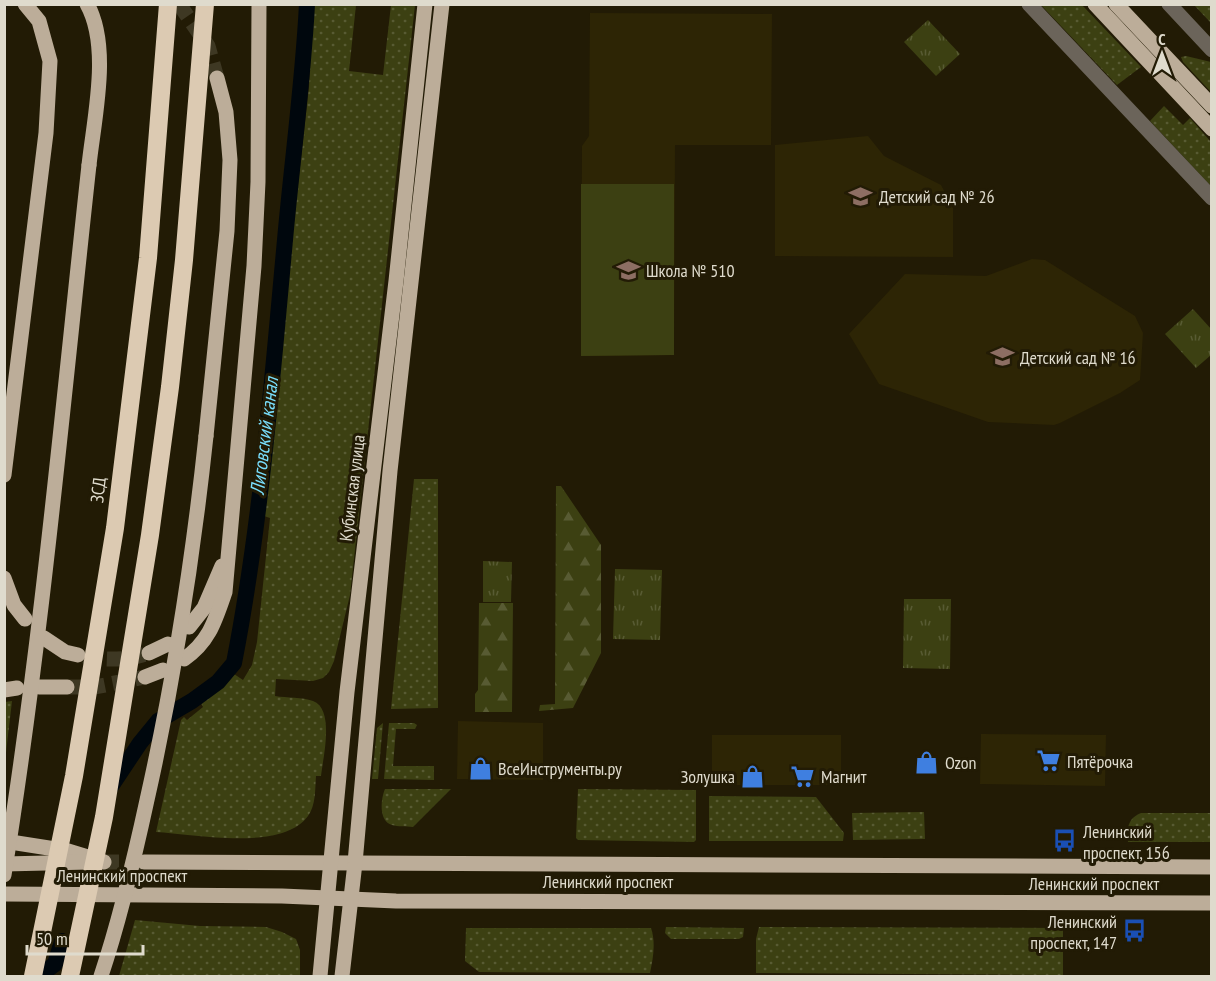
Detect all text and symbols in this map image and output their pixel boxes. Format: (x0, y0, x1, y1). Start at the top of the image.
north arrow (1132, 24, 1192, 84)
text: С (1158, 29, 1166, 49)
school or university icon: Детский сад № 26 (848, 183, 874, 209)
place label: Детский сад № 26 (879, 185, 995, 208)
school or university icon: Школа № 510 (615, 257, 641, 283)
place label: Школа № 510 (646, 259, 735, 282)
school or university icon: Детский сад № 16 (989, 344, 1015, 370)
place label: Детский сад № 16 (1020, 346, 1136, 369)
water label: Лиговский канал (244, 374, 284, 497)
street label: Кубинская улица (334, 433, 370, 543)
street label: ЗСД (85, 476, 111, 504)
supermarket icon: Пятёрочка (1036, 748, 1062, 774)
shop icon: Ozon (914, 749, 940, 775)
place label: Пятёрочка (1067, 750, 1133, 773)
place label: Ozon (945, 751, 977, 774)
shop icon: ВсеИнструменты.ру (467, 755, 493, 781)
place label: ВсеИнструменты.ру (498, 757, 622, 780)
shop icon: Золушка (740, 763, 766, 789)
supermarket icon: Магнит (790, 763, 816, 789)
place label: Золушка (680, 765, 735, 788)
place label: Магнит (821, 765, 867, 788)
place label: Ленинский проспект, 156 (1082, 820, 1170, 864)
bus stop icon: Ленинский проспект, 156 (1052, 828, 1078, 854)
street label: Ленинский проспект (56, 864, 188, 887)
street label: Ленинский проспект (542, 870, 674, 893)
street label: Ленинский проспект (1028, 872, 1160, 895)
place label: Ленинский проспект, 147 (1030, 910, 1117, 954)
scale bar (27, 918, 142, 956)
bus stop icon: Ленинский проспект, 147 (1122, 918, 1148, 944)
text: 50 m (36, 927, 68, 950)

